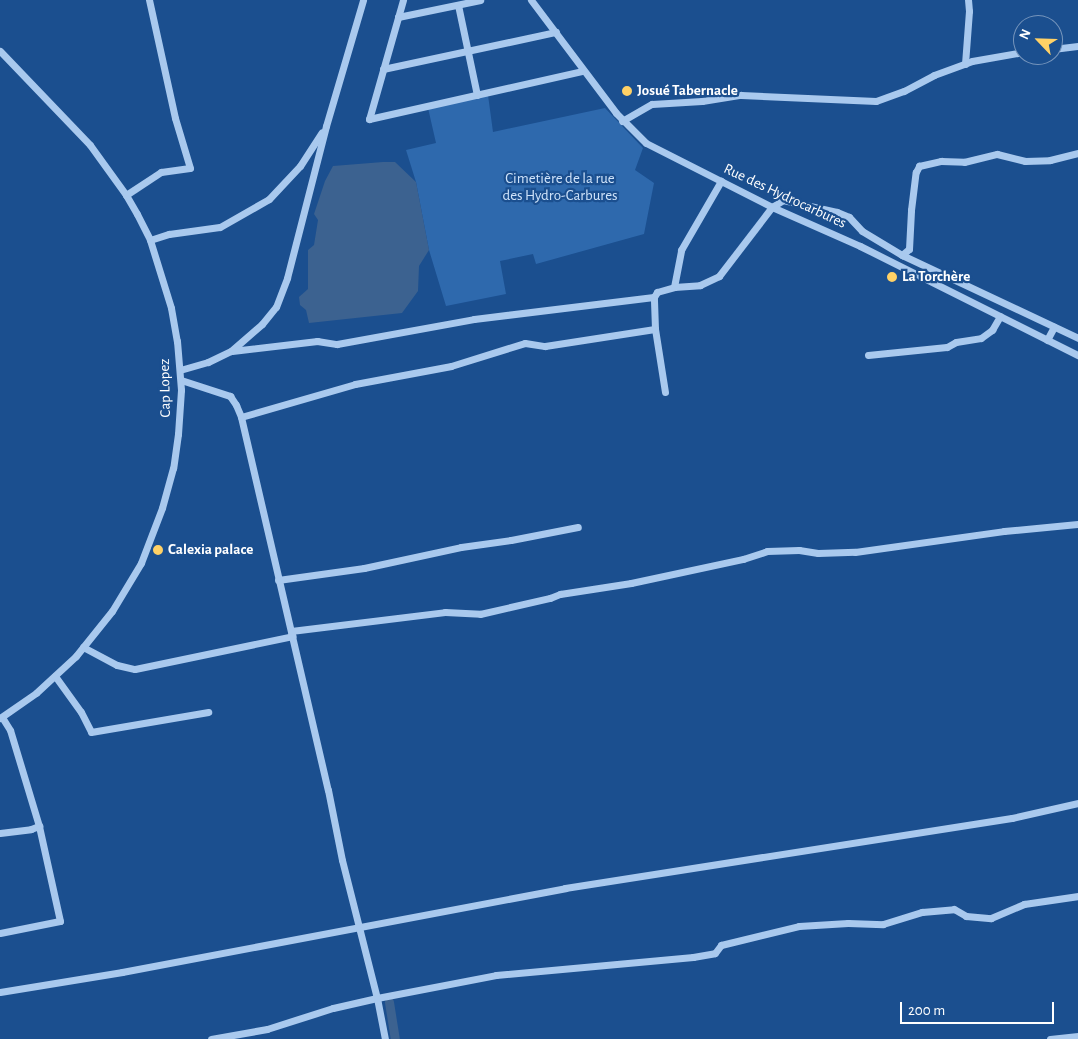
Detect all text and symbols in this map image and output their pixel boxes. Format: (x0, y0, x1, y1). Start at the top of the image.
north arrow (1013, 15, 1063, 65)
text: N (1017, 27, 1034, 42)
place label: Josué Tabernacle (637, 82, 738, 100)
marker: Josué Tabernacle (621, 85, 633, 97)
street label: Rue des Hydrocarbures (721, 160, 849, 232)
park label: Cimetière de la rue des Hydro-Carbures (502, 169, 618, 204)
place label: La Torchère (902, 268, 970, 286)
marker: La Torchère (886, 271, 898, 283)
street label: Cap Lopez (155, 358, 175, 418)
place label: Calexia palace (168, 541, 253, 559)
marker: Calexia palace (152, 544, 164, 556)
scale bar (903, 992, 1057, 1024)
text: 200 m (908, 1003, 945, 1018)

